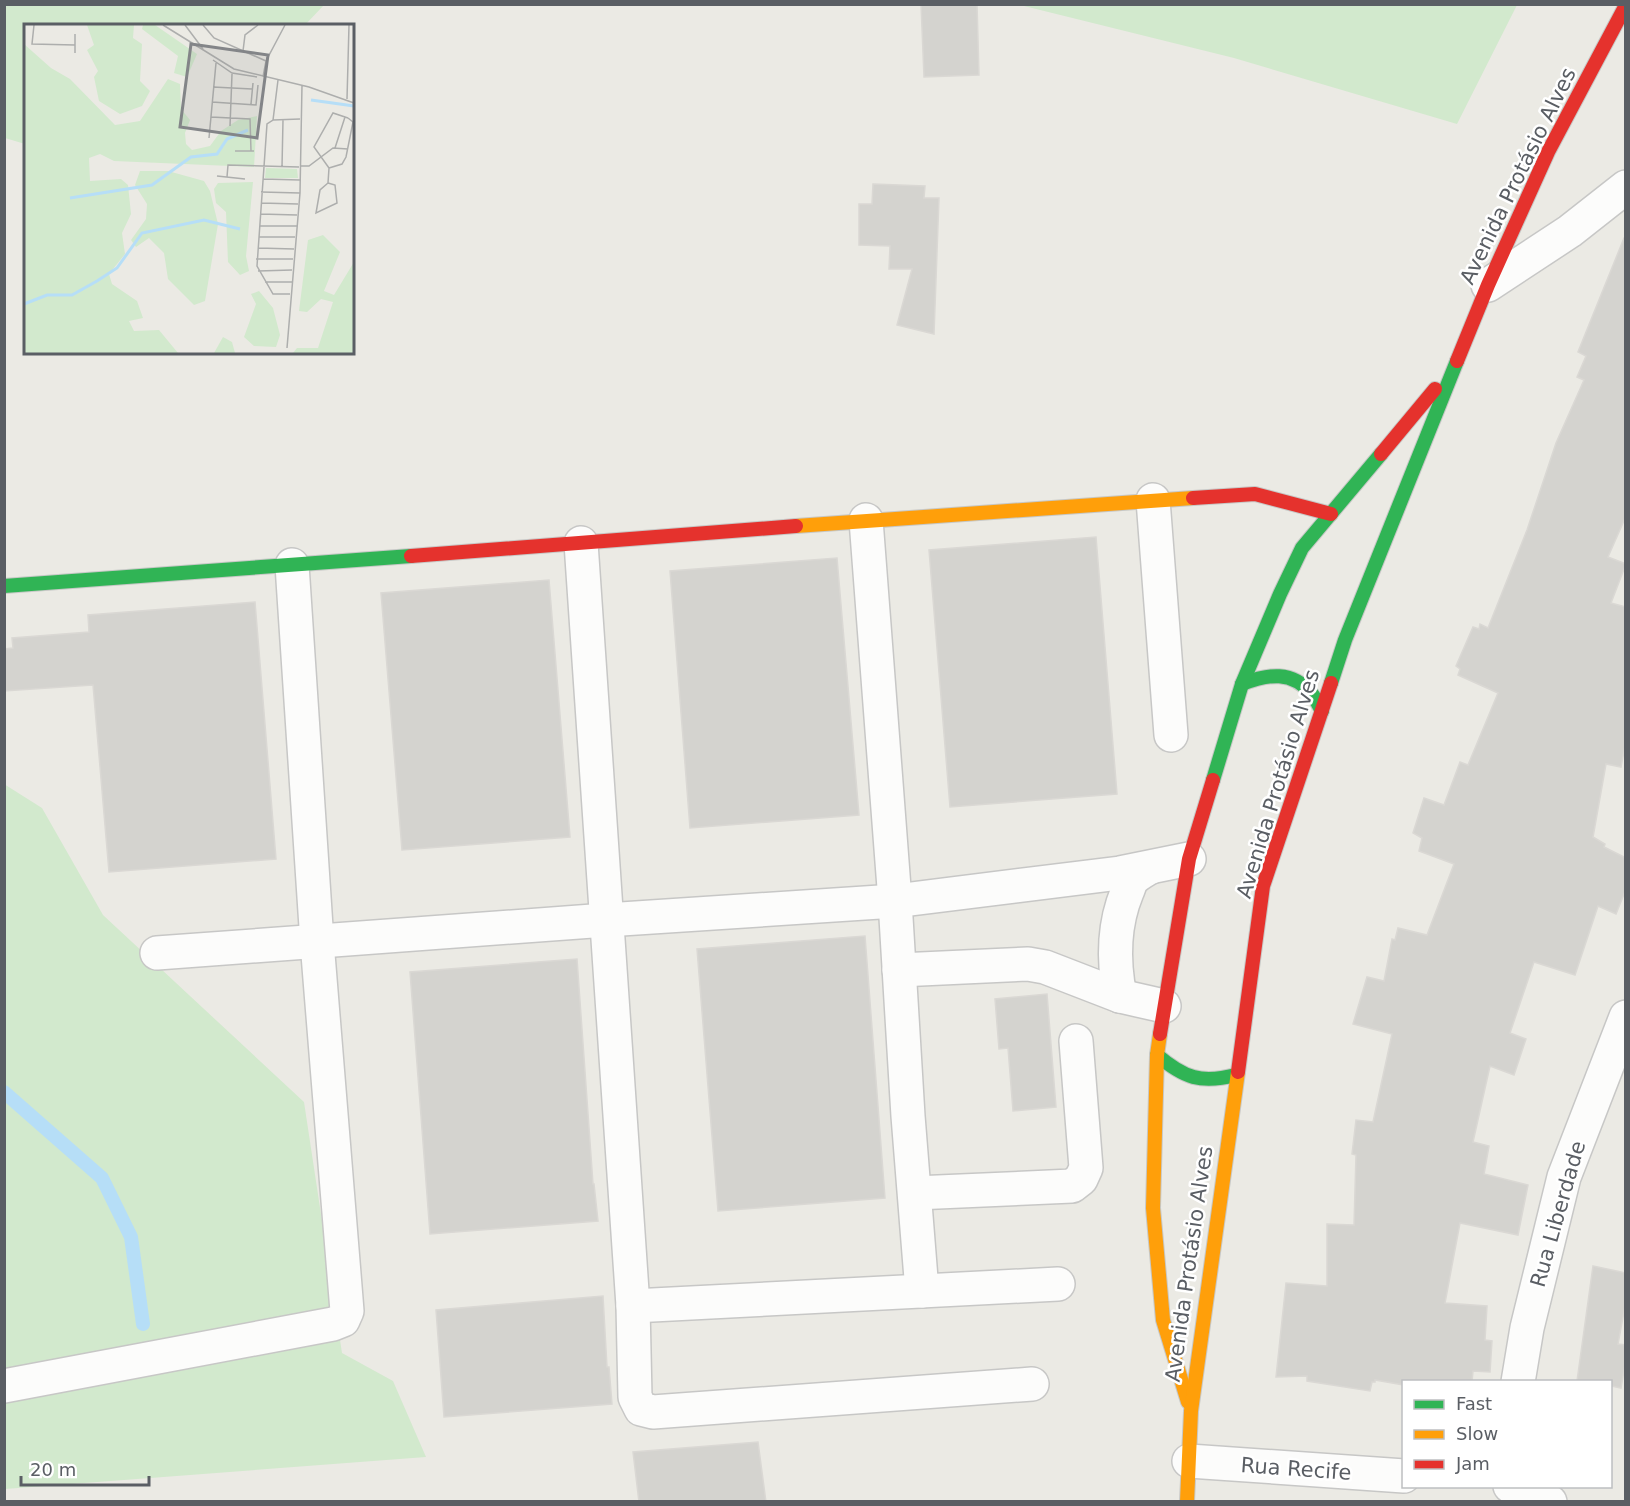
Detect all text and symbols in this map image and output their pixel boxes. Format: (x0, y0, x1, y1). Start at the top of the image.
inset map (24, 24, 354, 354)
street label: Avenida Protásio Alves (1455, 64, 1581, 288)
street label: Avenida Protásio Alves (1232, 667, 1324, 901)
street label: Rua Liberdade (1526, 1138, 1590, 1290)
street label: Avenida Protásio Alves (1161, 1145, 1217, 1383)
legend (1402, 1380, 1612, 1488)
text: Fast (1456, 1393, 1492, 1414)
text: Slow (1456, 1423, 1498, 1444)
scale bar (21, 1449, 148, 1487)
street label: Rua Recife (1240, 1453, 1352, 1485)
text: Jam (1455, 1453, 1490, 1474)
text: 20 m (30, 1459, 76, 1480)

